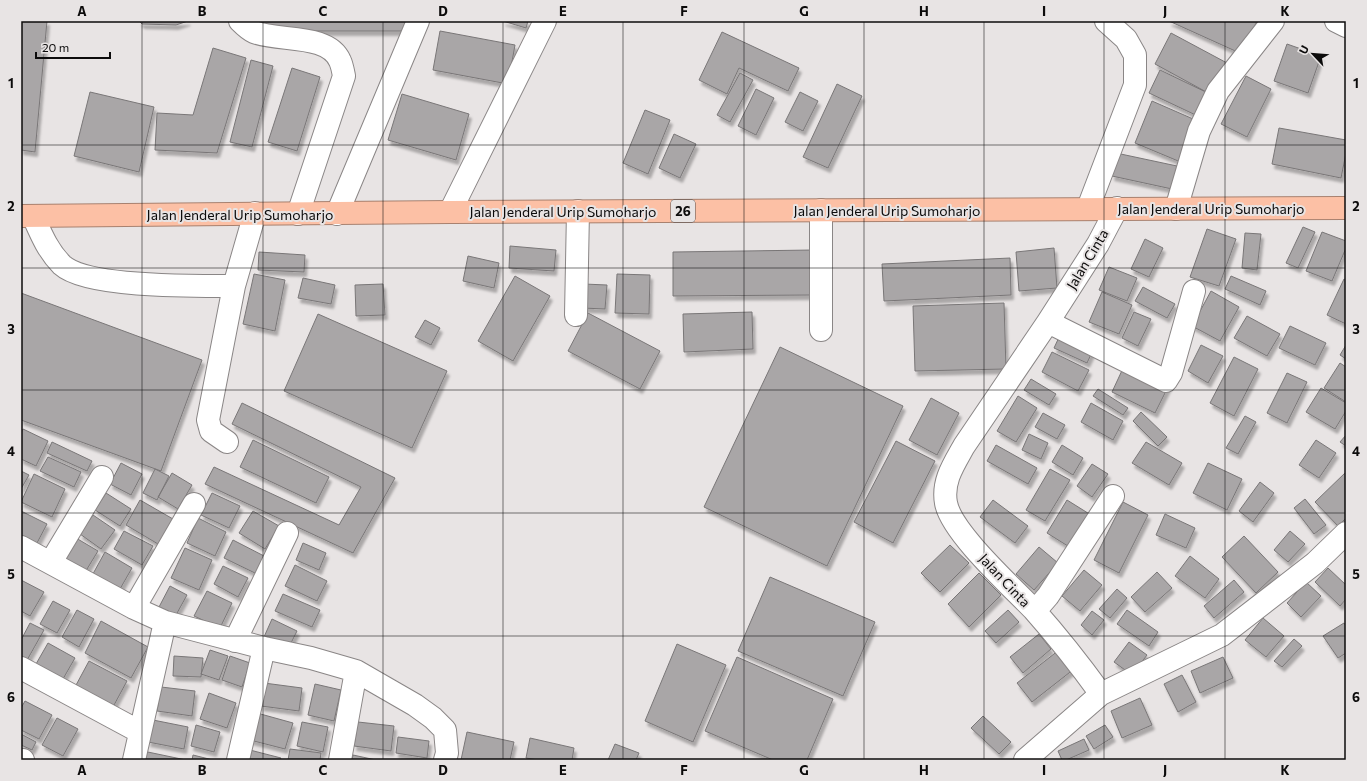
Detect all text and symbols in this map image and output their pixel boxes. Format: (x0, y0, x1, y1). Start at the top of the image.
text: A (77, 3, 87, 19)
text: B (198, 3, 207, 19)
text: C (319, 3, 328, 19)
text: D (438, 3, 448, 19)
text: E (559, 3, 567, 19)
text: F (680, 3, 688, 19)
text: G (799, 3, 809, 19)
text: H (919, 3, 929, 19)
text: I (1042, 3, 1046, 19)
text: J (1163, 3, 1167, 19)
text: K (1280, 3, 1290, 19)
scale bar (36, 34, 110, 60)
north arrow (1293, 34, 1333, 74)
text: 20 m (42, 40, 69, 54)
text: U (1296, 43, 1311, 56)
text: 1 (8, 75, 14, 91)
text: 1 (1353, 75, 1359, 91)
text: 2 (7, 198, 15, 214)
text: 2 (1352, 198, 1360, 214)
road number: 26 (671, 200, 695, 222)
street label: Jalan Jenderal Urip Sumoharjo (1118, 200, 1304, 217)
street label: Jalan Jenderal Urip Sumoharjo (794, 202, 980, 219)
street label: Jalan Jenderal Urip Sumoharjo (470, 203, 656, 220)
street label: Jalan Jenderal Urip Sumoharjo (147, 206, 333, 223)
street label: Jalan Cinta (1062, 226, 1112, 292)
text: 3 (7, 321, 15, 337)
text: 3 (1352, 321, 1360, 337)
text: 4 (7, 443, 15, 459)
text: 4 (1352, 443, 1360, 459)
street label: Jalan Cinta (976, 550, 1034, 610)
text: 5 (7, 566, 15, 582)
text: 5 (1352, 566, 1360, 582)
text: 6 (7, 689, 15, 705)
text: 6 (1352, 689, 1360, 705)
text: A (77, 762, 87, 778)
text: B (198, 762, 207, 778)
text: C (319, 762, 328, 778)
text: D (438, 762, 448, 778)
text: E (559, 762, 567, 778)
text: F (680, 762, 688, 778)
text: G (799, 762, 809, 778)
text: H (919, 762, 929, 778)
text: I (1042, 762, 1046, 778)
text: J (1163, 762, 1167, 778)
text: K (1280, 762, 1290, 778)

